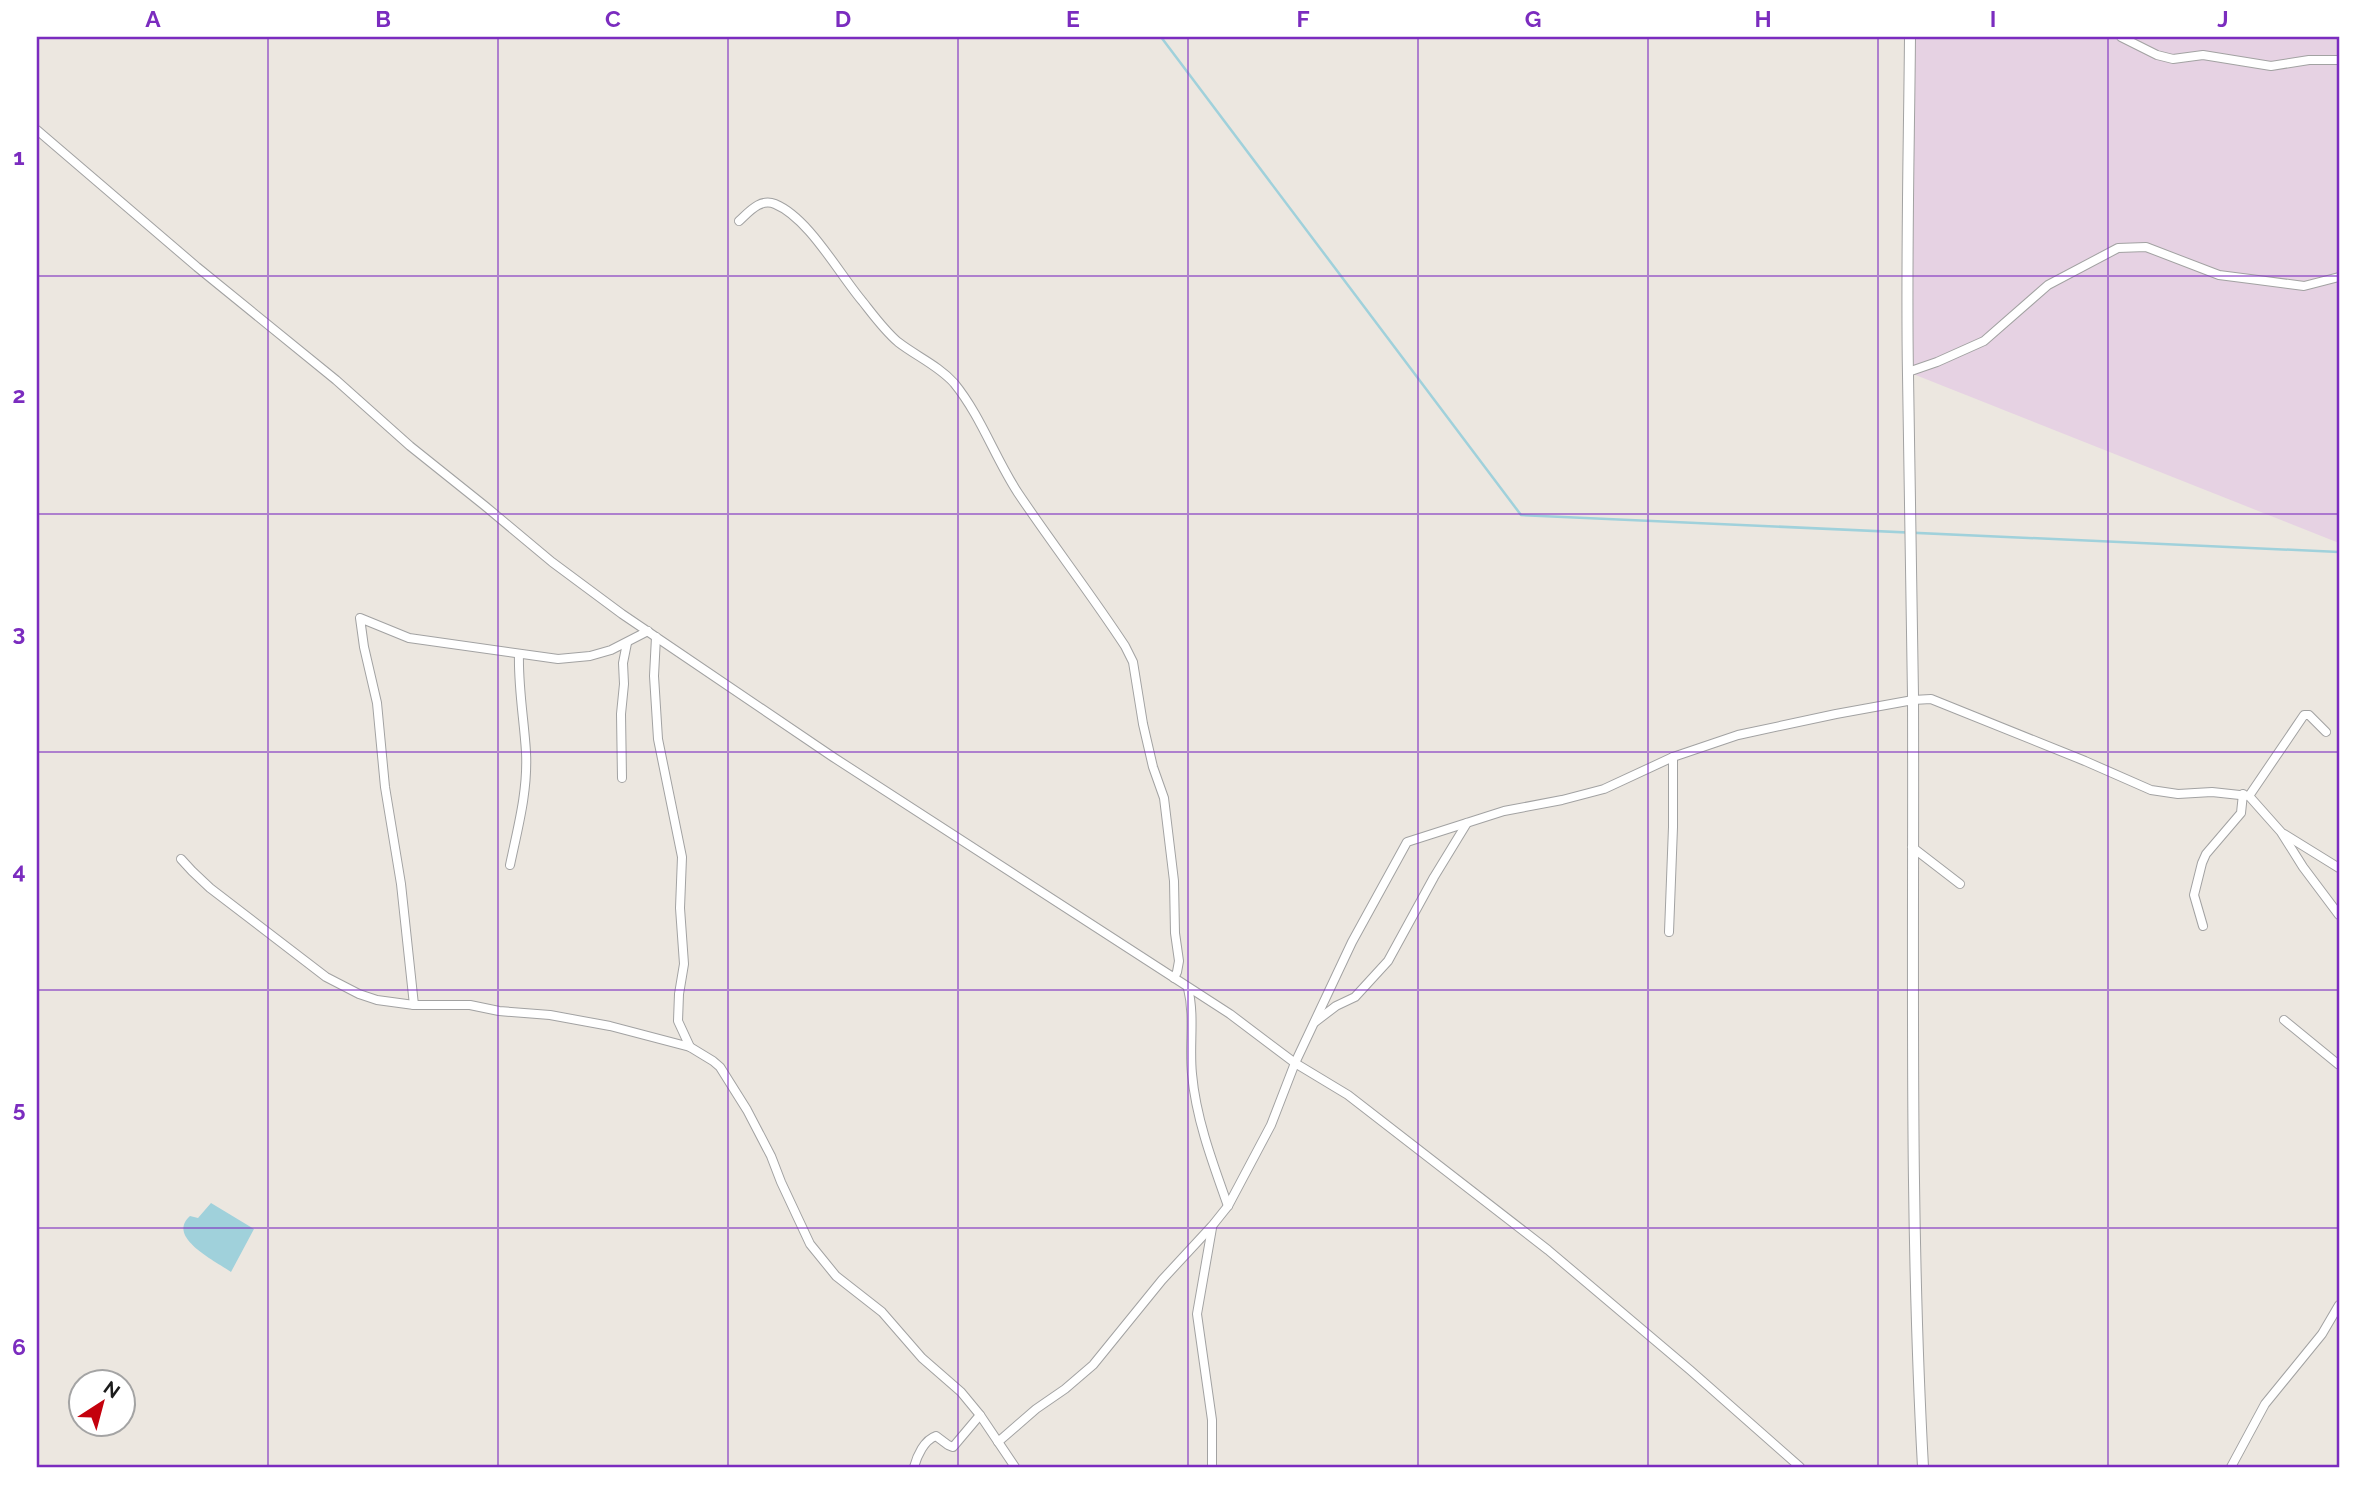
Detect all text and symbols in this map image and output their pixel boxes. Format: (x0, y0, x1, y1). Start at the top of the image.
text: A (145, 5, 161, 32)
text: B (375, 5, 391, 32)
text: C (605, 5, 621, 32)
text: D (835, 5, 851, 32)
text: E (1066, 5, 1080, 32)
text: F (1296, 5, 1310, 32)
text: G (1525, 5, 1541, 32)
text: H (1754, 5, 1772, 32)
text: I (1990, 5, 1996, 32)
text: J (2217, 5, 2229, 32)
text: 1 (13, 143, 25, 170)
text: 2 (13, 381, 25, 408)
text: 3 (13, 619, 25, 646)
text: 4 (12, 857, 26, 884)
text: 5 (13, 1095, 26, 1122)
text: 6 (12, 1333, 26, 1360)
north arrow (66, 1368, 136, 1438)
text: N (100, 1376, 124, 1402)

